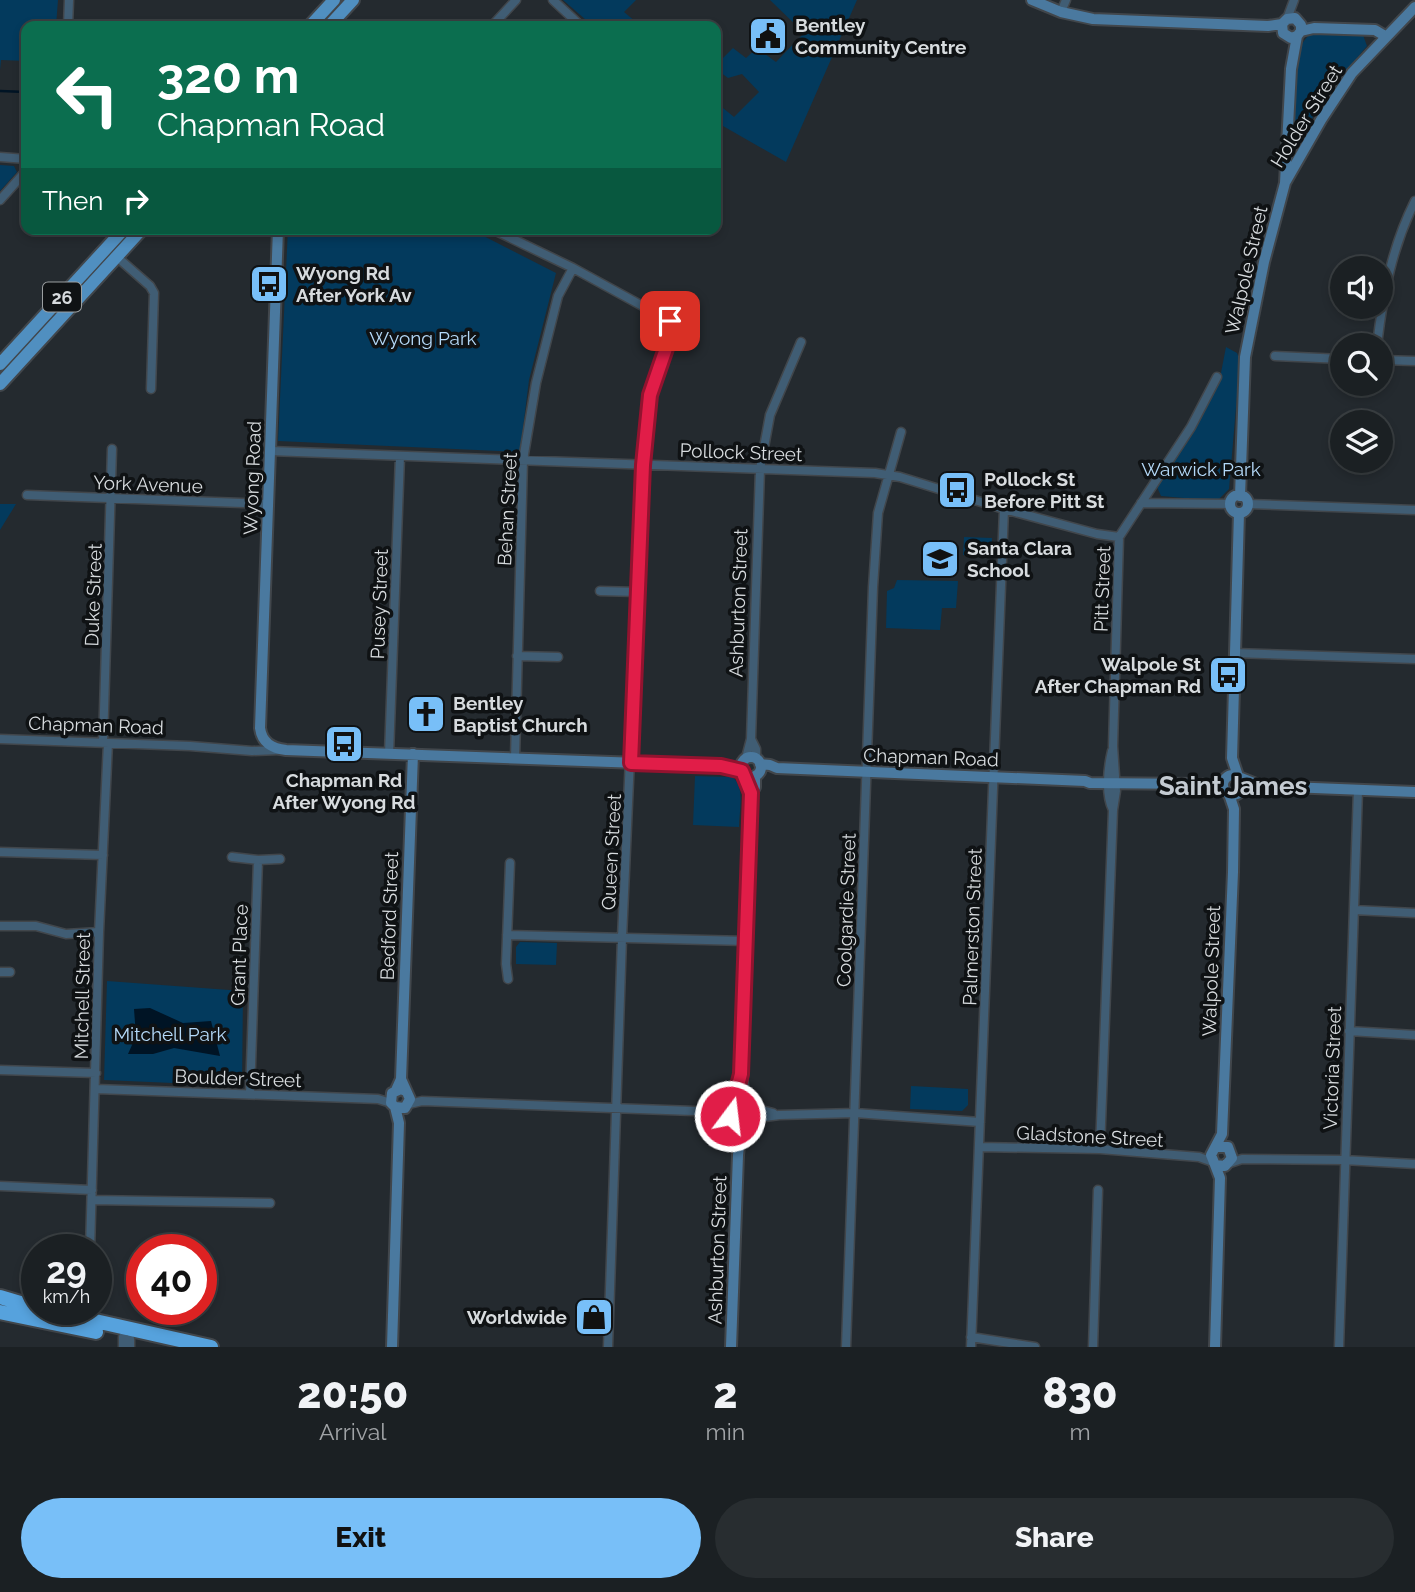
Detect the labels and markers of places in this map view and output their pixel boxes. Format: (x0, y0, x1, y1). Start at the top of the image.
place label: Bentley Community Centre (795, 14, 966, 58)
public building icon: Bentley Community Centre (747, 15, 789, 57)
place label: Wyong Rd After York Av (296, 262, 412, 306)
bus stop icon: Wyong Rd After York Av (248, 263, 290, 305)
pin (640, 291, 700, 351)
place label: Pollock St Before Pitt St (984, 468, 1105, 512)
bus stop icon: Pollock St Before Pitt St (936, 469, 978, 511)
place label: Santa Clara School (967, 537, 1072, 581)
school or university icon: Santa Clara School (919, 538, 961, 580)
place label: Walpole St After Chapman Rd (1035, 653, 1202, 697)
bus stop icon: Walpole St After Chapman Rd (1207, 654, 1249, 696)
place label: Bentley Baptist Church (453, 692, 588, 736)
church icon: Bentley Baptist Church (405, 693, 447, 735)
bus stop icon: Chapman Rd After Wyong Rd (323, 723, 365, 765)
place label: Chapman Rd After Wyong Rd (273, 769, 415, 813)
shop icon: Worldwide (573, 1296, 615, 1338)
place label: Worldwide (467, 1306, 567, 1328)

